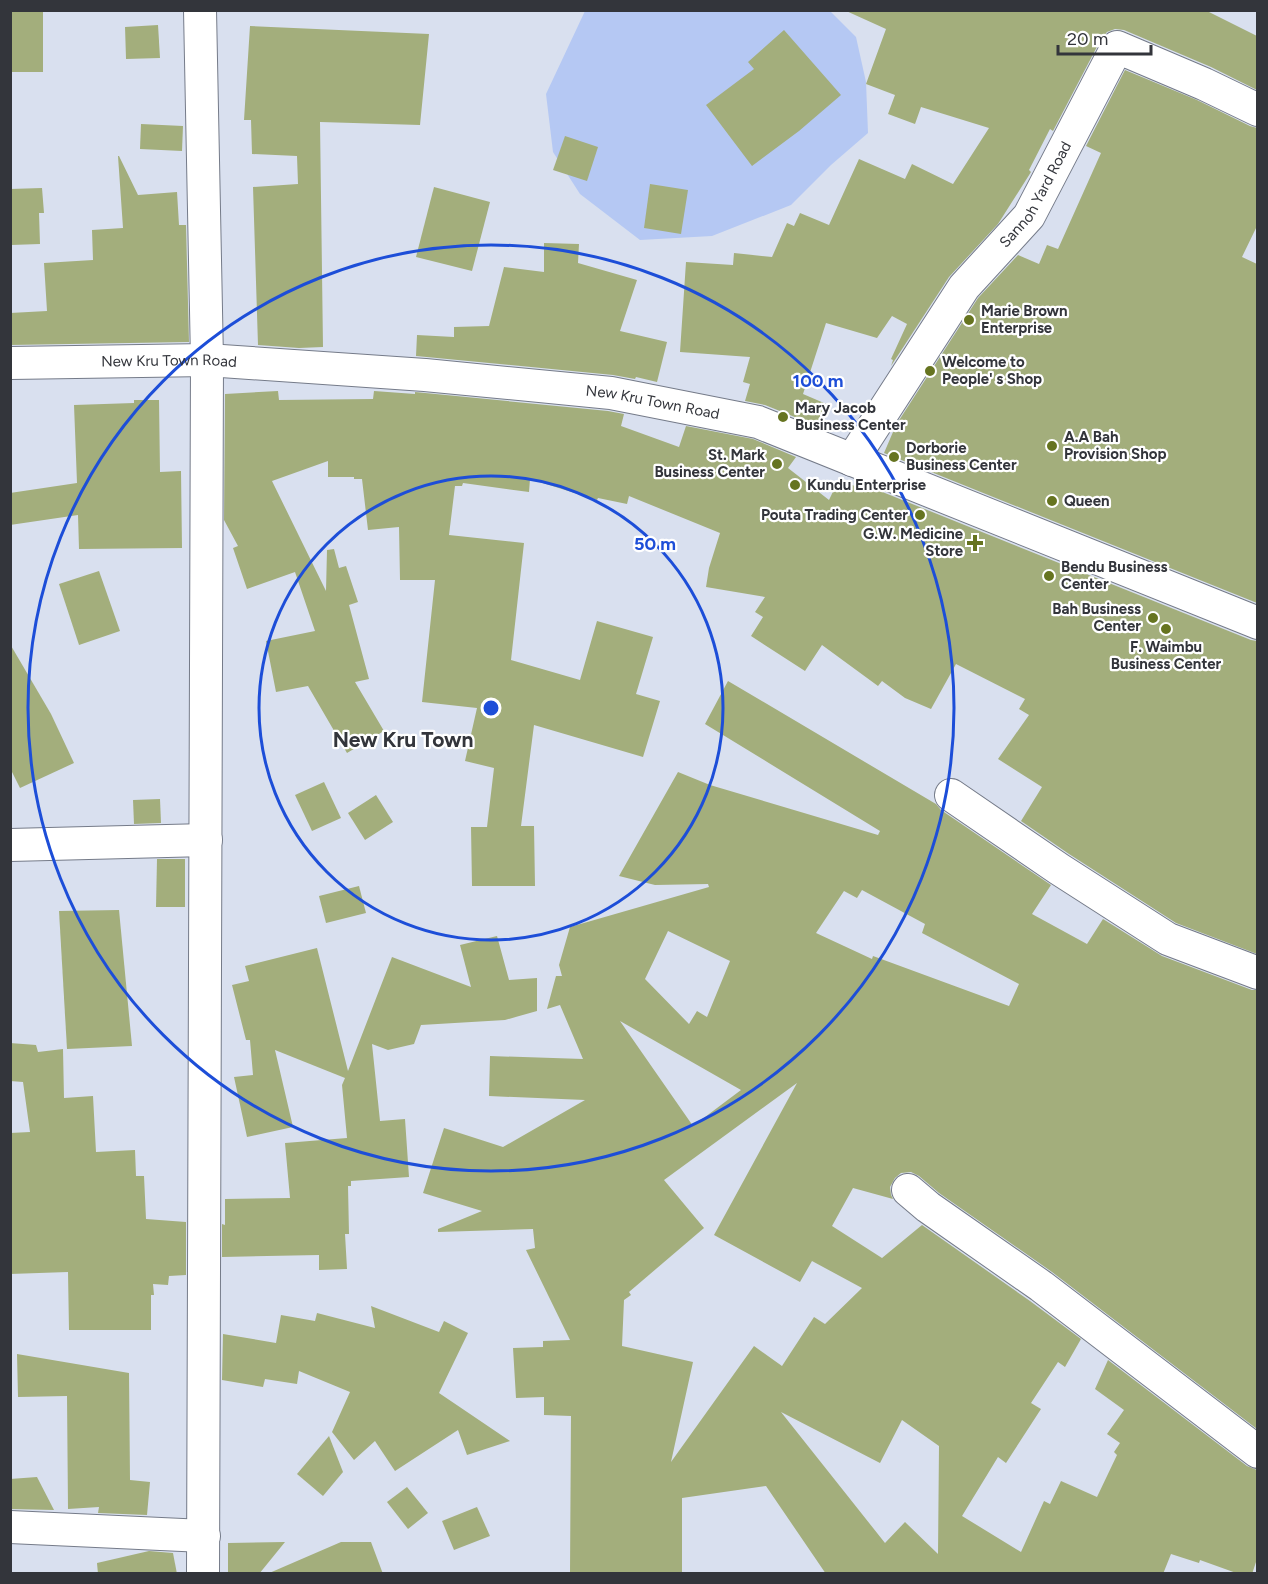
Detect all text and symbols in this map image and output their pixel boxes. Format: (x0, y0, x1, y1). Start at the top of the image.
scale bar (1058, 18, 1151, 56)
text: 20 m (1067, 28, 1108, 50)
street label: Sannoh Yard Road (996, 138, 1075, 251)
place label: Marie Brown Enterprise (981, 302, 1068, 337)
marker: Marie Brown Enterprise (962, 313, 976, 327)
street label: New Kru Town Road (101, 351, 237, 371)
place label: Welcome to People' s Shop (942, 353, 1042, 388)
marker: Welcome to People' s Shop (923, 364, 937, 378)
text: 100 m (793, 370, 843, 392)
street label: New Kru Town Road (585, 382, 721, 423)
place label: Mary Jacob Business Center (795, 399, 906, 434)
marker: Mary Jacob Business Center (776, 410, 790, 424)
place label: A.A Bah Provision Shop (1064, 428, 1166, 463)
place label: Dorborie Business Center (906, 439, 1017, 474)
marker: A.A Bah Provision Shop (1045, 439, 1059, 453)
place label: St. Mark Business Center (654, 446, 765, 481)
marker: Dorborie Business Center (887, 450, 901, 464)
marker: St. Mark Business Center (770, 457, 784, 471)
place label: Kundu Enterprise (807, 476, 927, 494)
marker: Kundu Enterprise (788, 478, 802, 492)
place label: Queen (1064, 492, 1110, 510)
marker: Queen (1045, 494, 1059, 508)
place label: Pouta Trading Center (761, 506, 908, 524)
marker: Pouta Trading Center (913, 508, 927, 522)
place label: G.W. Medicine Store (863, 525, 964, 560)
text: 50 m (634, 533, 676, 555)
marker: G.W. Medicine Store (968, 536, 982, 550)
place label: Bendu Business Center (1061, 558, 1167, 593)
marker: Bendu Business Center (1042, 569, 1056, 583)
place label: Bah Business Center (1052, 600, 1141, 635)
marker: Bah Business Center (1146, 611, 1160, 625)
marker: F. Waimbu Business Center (1159, 622, 1173, 636)
place label: F. Waimbu Business Center (1111, 638, 1222, 673)
centre of rings (481, 698, 501, 718)
district label: New Kru Town (333, 727, 473, 752)

